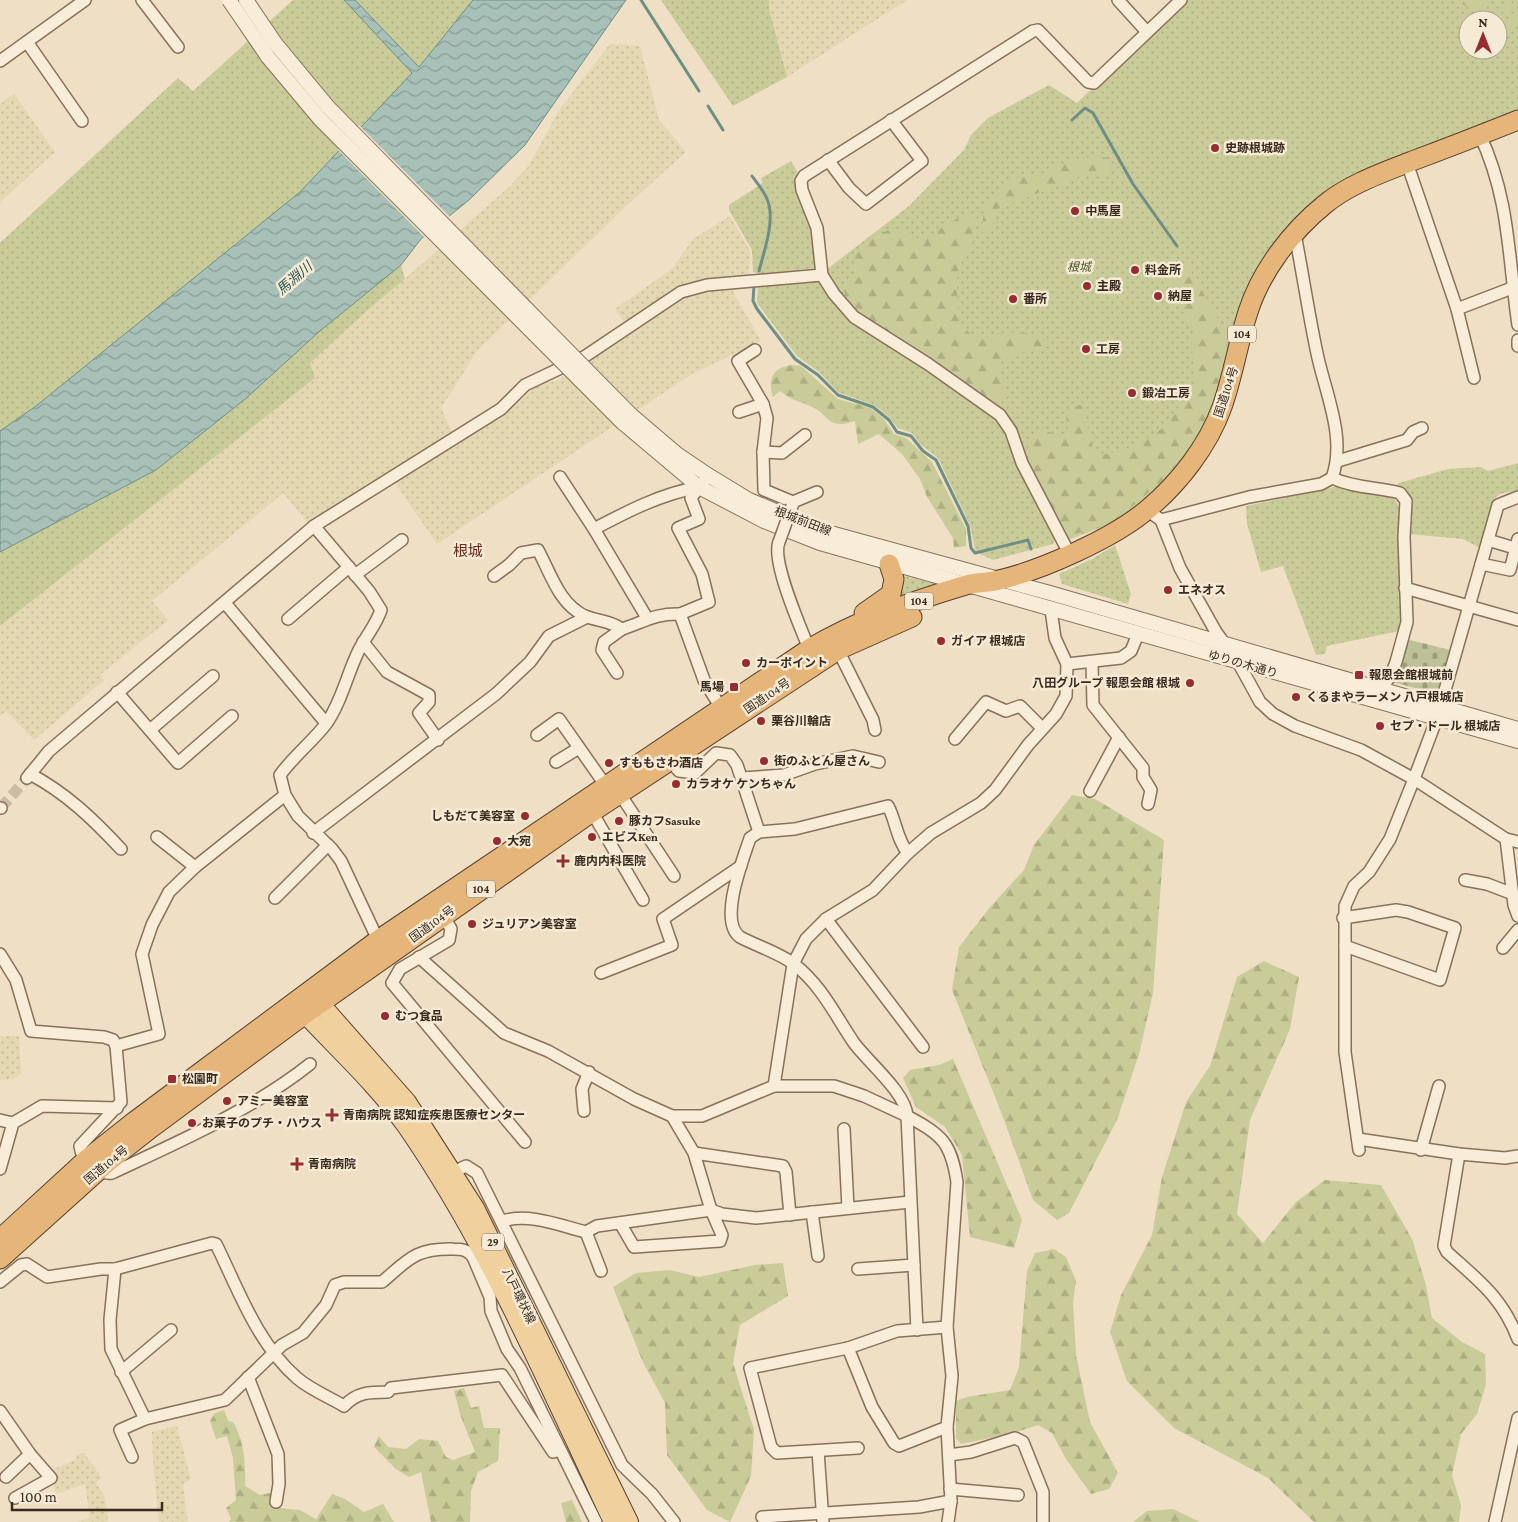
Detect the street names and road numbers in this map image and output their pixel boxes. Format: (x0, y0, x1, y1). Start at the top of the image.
road number: 104 (1228, 326, 1256, 342)
street label: 国道104号 (1211, 365, 1241, 419)
street label: 根城前田線 (772, 504, 834, 538)
road number: 104 (905, 592, 933, 610)
street label: ゆりの木通り (1206, 647, 1280, 681)
street label: 国道104号 (741, 675, 793, 717)
road number: 104 (467, 881, 495, 898)
street label: 国道104号 (406, 903, 458, 945)
street label: 国道104号 (81, 1143, 131, 1187)
road number: 29 (482, 1234, 504, 1250)
street label: 八戸環状線 (500, 1266, 538, 1326)

